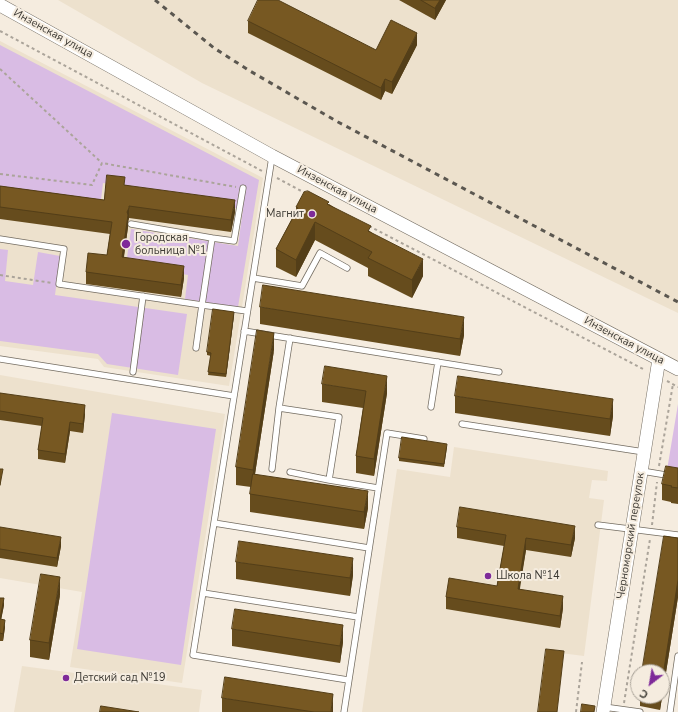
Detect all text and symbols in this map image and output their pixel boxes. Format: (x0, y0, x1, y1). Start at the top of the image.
street label: Инзенская улица (11, 7, 95, 61)
street label: Инзенская улица (295, 163, 379, 217)
place label: Магнит (266, 207, 304, 221)
marker: Магнит (307, 209, 317, 219)
place label: Городская больница №1 (135, 231, 206, 257)
marker: Городская больница №1 (120, 238, 132, 250)
street label: Инзенская улица (582, 314, 666, 368)
street label: Черноморский переулок (614, 472, 648, 600)
place label: Школа №14 (496, 569, 560, 583)
marker: Школа №14 (483, 571, 493, 581)
north arrow (630, 664, 670, 704)
place label: Детский сад №19 (74, 671, 166, 685)
marker: Детский сад №19 (61, 673, 71, 683)
text: С (637, 686, 651, 702)

